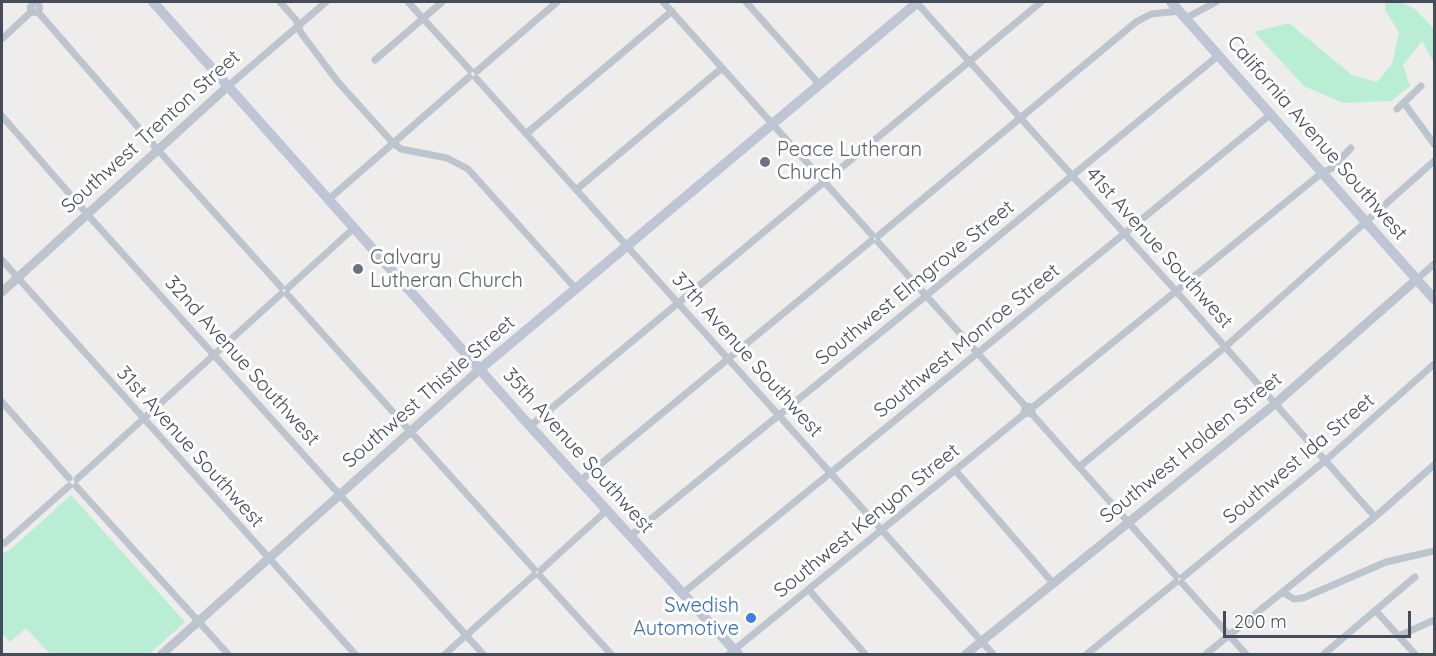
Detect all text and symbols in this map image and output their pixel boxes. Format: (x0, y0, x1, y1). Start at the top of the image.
street label: California Avenue Southwest (1222, 31, 1412, 245)
street label: Southwest Trenton Street (57, 45, 245, 219)
place label: Peace Lutheran Church (777, 138, 922, 185)
marker: Peace Lutheran Church (758, 155, 772, 169)
street label: 41st Avenue Southwest (1080, 162, 1238, 334)
street label: Southwest Elmgrove Street (811, 195, 1019, 371)
place label: Calvary Lutheran Church (370, 246, 523, 293)
street label: Southwest Monroe Street (869, 259, 1065, 423)
marker: Calvary Lutheran Church (351, 262, 365, 276)
street label: 37th Avenue Southwest (667, 268, 827, 442)
street label: 32nd Avenue Southwest (160, 271, 324, 451)
street label: Southwest Thistle Street (338, 311, 520, 473)
street label: 31st Avenue Southwest (111, 361, 269, 533)
street label: 35th Avenue Southwest (497, 363, 659, 539)
street label: Southwest Holden Street (1095, 367, 1287, 529)
street label: Southwest Ida Street (1218, 389, 1380, 529)
street label: Southwest Kenyon Street (769, 439, 965, 603)
place label: Swedish Automotive (633, 594, 739, 641)
scale bar (1226, 599, 1414, 637)
text: 200 m (1234, 610, 1287, 633)
marker: Swedish Automotive (744, 611, 758, 625)

